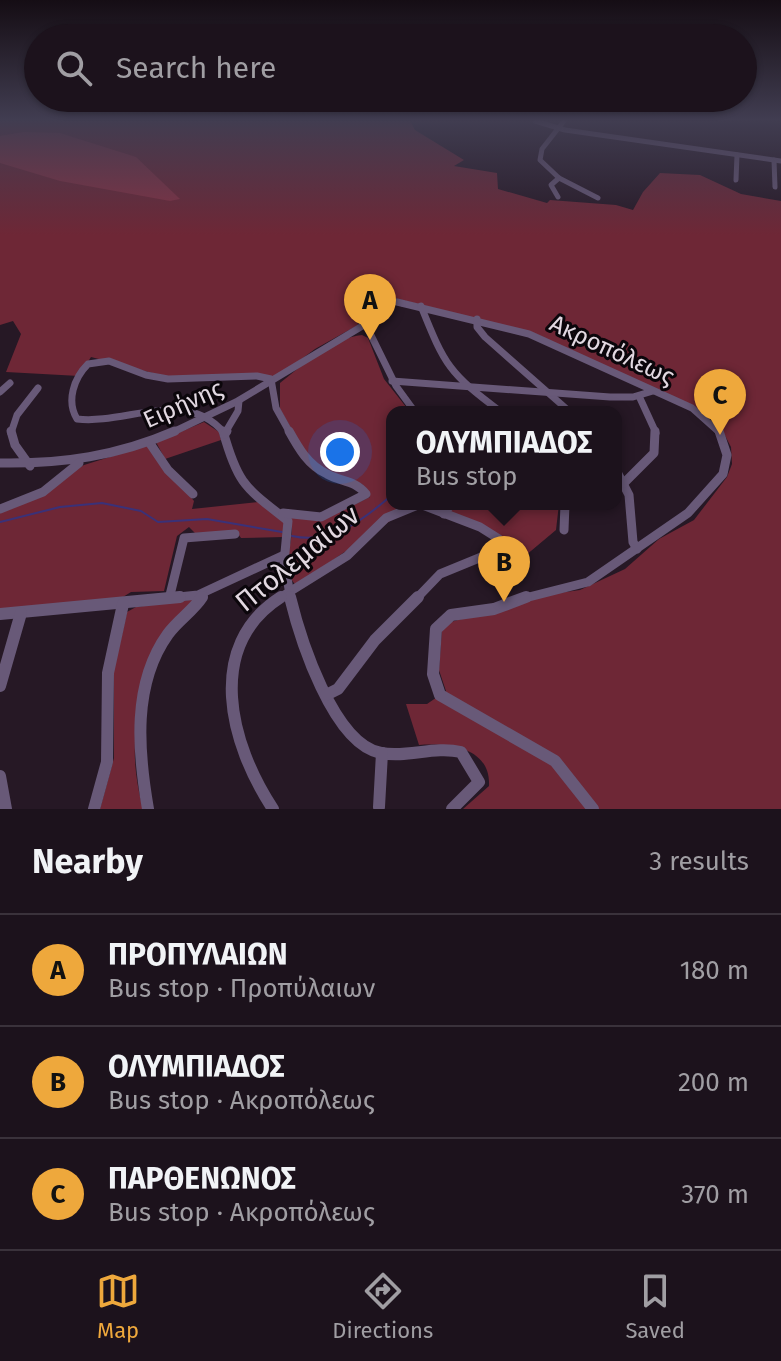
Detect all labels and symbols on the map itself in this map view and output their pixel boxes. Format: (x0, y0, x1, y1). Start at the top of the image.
pin: A (344, 274, 396, 340)
street label: Ακροπόλεως (545, 309, 679, 391)
pin: C (694, 369, 746, 435)
street label: Ειρήνης (139, 374, 227, 434)
your location (320, 432, 360, 472)
street label: Πτολεμαίων (229, 498, 366, 618)
pin: B (478, 536, 530, 602)

